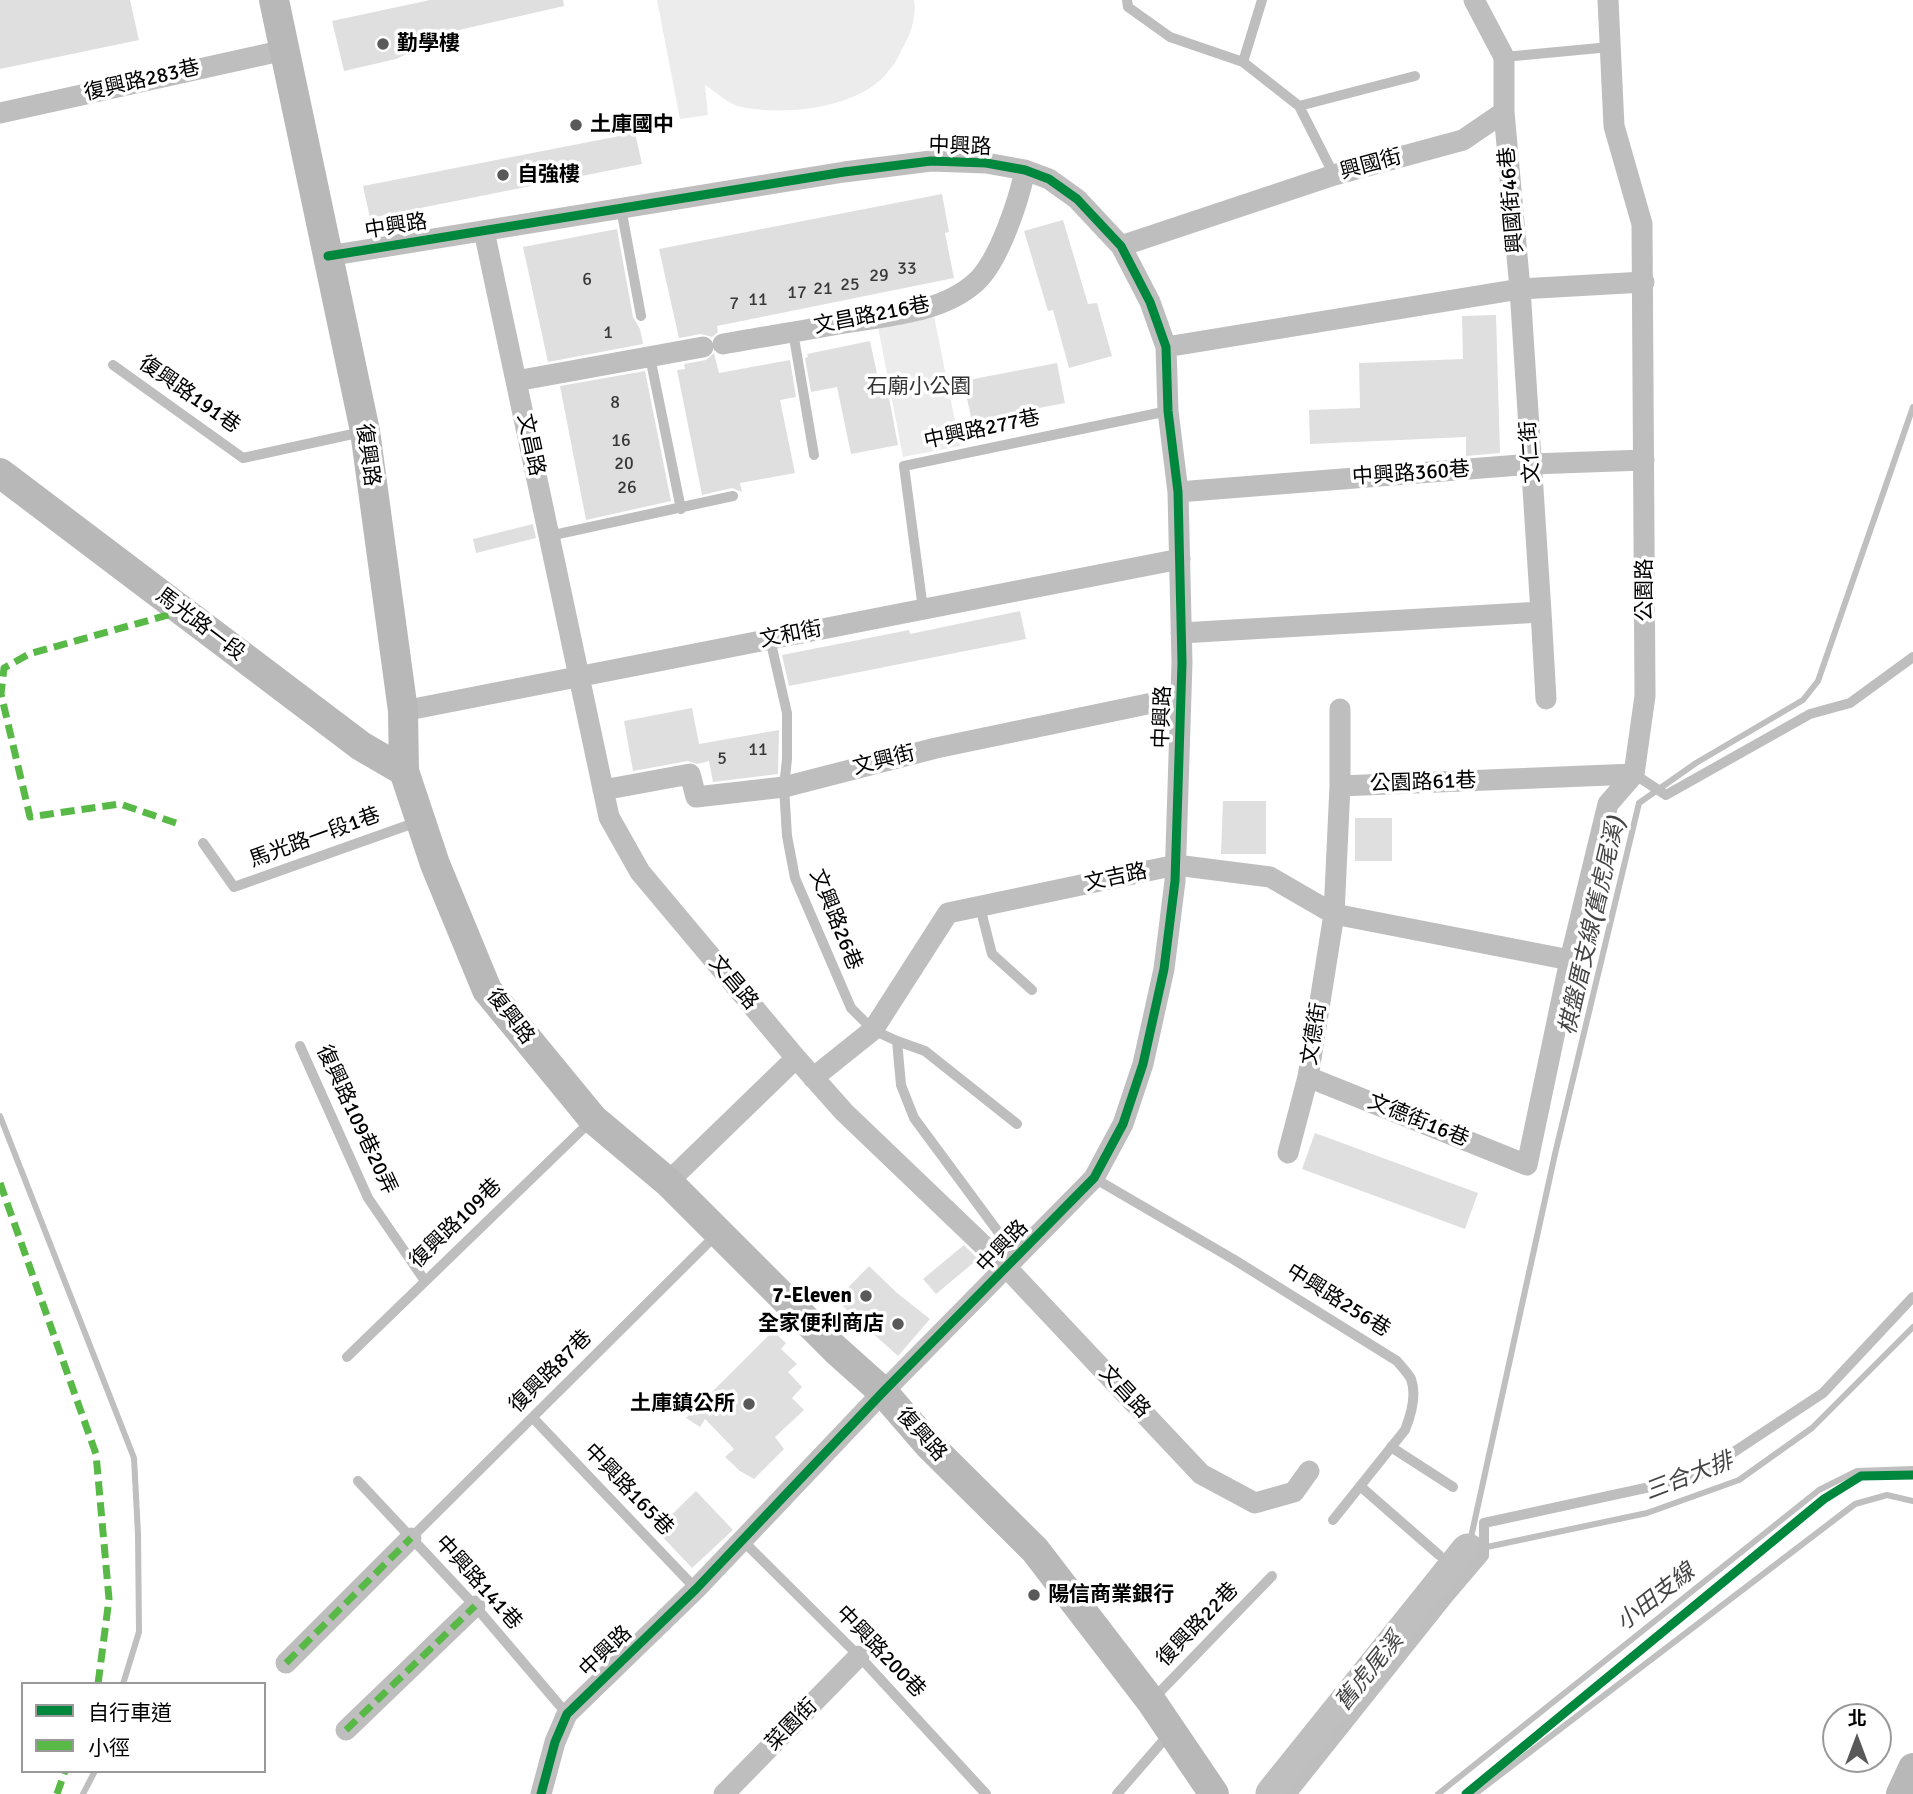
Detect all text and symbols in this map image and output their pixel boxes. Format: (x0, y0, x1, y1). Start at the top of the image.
place label: 勤學樓 (397, 31, 460, 57)
marker: 勤學樓 (375, 36, 391, 52)
street label: 復興路283巷 (82, 55, 202, 107)
place label: 土庫國中 (590, 112, 674, 138)
marker: 土庫國中 (568, 117, 584, 133)
street label: 中興路 (928, 133, 992, 161)
street label: 興國街 (1337, 145, 1405, 185)
street label: 興國街46巷 (1495, 146, 1529, 254)
place label: 自強樓 (517, 162, 580, 188)
marker: 自強樓 (495, 167, 511, 183)
street label: 中興路 (363, 210, 429, 244)
house number: 33 (897, 258, 917, 280)
house number: 29 (869, 265, 889, 287)
house number: 6 (582, 269, 592, 291)
house number: 25 (840, 274, 860, 296)
house number: 21 (813, 278, 833, 300)
house number: 17 (787, 282, 807, 304)
house number: 11 (748, 289, 768, 311)
street label: 文昌路216巷 (812, 292, 932, 340)
house number: 7 (729, 293, 739, 315)
house number: 1 (603, 322, 613, 344)
street label: 復興路191巷 (133, 351, 245, 439)
park label: 石廟小公園 (867, 374, 971, 400)
house number: 8 (610, 392, 620, 414)
street label: 中興路277巷 (922, 405, 1042, 455)
street label: 文昌路 (511, 412, 549, 478)
street label: 文仁街 (1516, 420, 1546, 484)
street label: 復興路 (350, 422, 384, 488)
house number: 16 (611, 430, 631, 452)
house number: 20 (614, 453, 634, 475)
street label: 中興路360巷 (1351, 457, 1471, 491)
house number: 26 (617, 477, 637, 499)
street label: 公園路 (1632, 559, 1658, 621)
street label: 馬光路一段 (150, 583, 250, 667)
street label: 文和街 (758, 617, 824, 653)
street label: 中興路 (1149, 685, 1177, 749)
house number: 11 (748, 739, 768, 761)
street label: 文興街 (850, 741, 918, 781)
house number: 5 (717, 748, 727, 770)
street label: 公園路61巷 (1369, 769, 1477, 797)
street label: 馬光路一段1巷 (246, 803, 384, 873)
water label: 棋盤厝支線(舊虎尾溪) (1555, 815, 1631, 1037)
street label: 文吉路 (1083, 859, 1149, 897)
street label: 文興路26巷 (803, 866, 867, 974)
street label: 文昌路 (703, 951, 763, 1015)
street label: 復興路 (481, 984, 539, 1050)
street label: 文德街 (1298, 1001, 1332, 1067)
street label: 復興路109巷20弄 (310, 1041, 402, 1199)
street label: 文德街16巷 (1364, 1089, 1472, 1153)
street label: 復興路109巷 (405, 1174, 507, 1274)
street label: 中興路 (972, 1216, 1034, 1278)
street label: 中興路256巷 (1281, 1259, 1395, 1343)
place label: 7-Eleven (772, 1283, 852, 1309)
marker: 7-Eleven (858, 1288, 874, 1304)
place label: 全家便利商店 (758, 1311, 884, 1337)
marker: 全家便利商店 (890, 1316, 906, 1332)
street label: 復興路87巷 (504, 1325, 598, 1419)
street label: 文昌路 (1093, 1360, 1155, 1424)
place label: 土庫鎮公所 (630, 1391, 735, 1417)
marker: 土庫鎮公所 (741, 1396, 757, 1412)
street label: 復興路 (891, 1403, 951, 1467)
street label: 中興路165巷 (578, 1439, 678, 1541)
water label: 三合大排 (1641, 1448, 1737, 1506)
street label: 中興路141巷 (429, 1531, 527, 1635)
water label: 小田支線 (1611, 1559, 1701, 1637)
street label: 復興路22巷 (1152, 1578, 1244, 1672)
place label: 陽信商業銀行 (1048, 1582, 1174, 1608)
marker: 陽信商業銀行 (1026, 1587, 1042, 1603)
street label: 中興路200巷 (830, 1601, 930, 1703)
street label: 中興路 (575, 1621, 637, 1683)
water label: 舊虎尾溪 (1330, 1628, 1410, 1716)
legend (21, 1682, 266, 1773)
street label: 菜園街 (761, 1694, 823, 1756)
text: 自行車道 (88, 1700, 172, 1726)
north arrow (1822, 1703, 1892, 1773)
text: 北 (1847, 1707, 1867, 1731)
text: 小徑 (88, 1735, 130, 1761)

